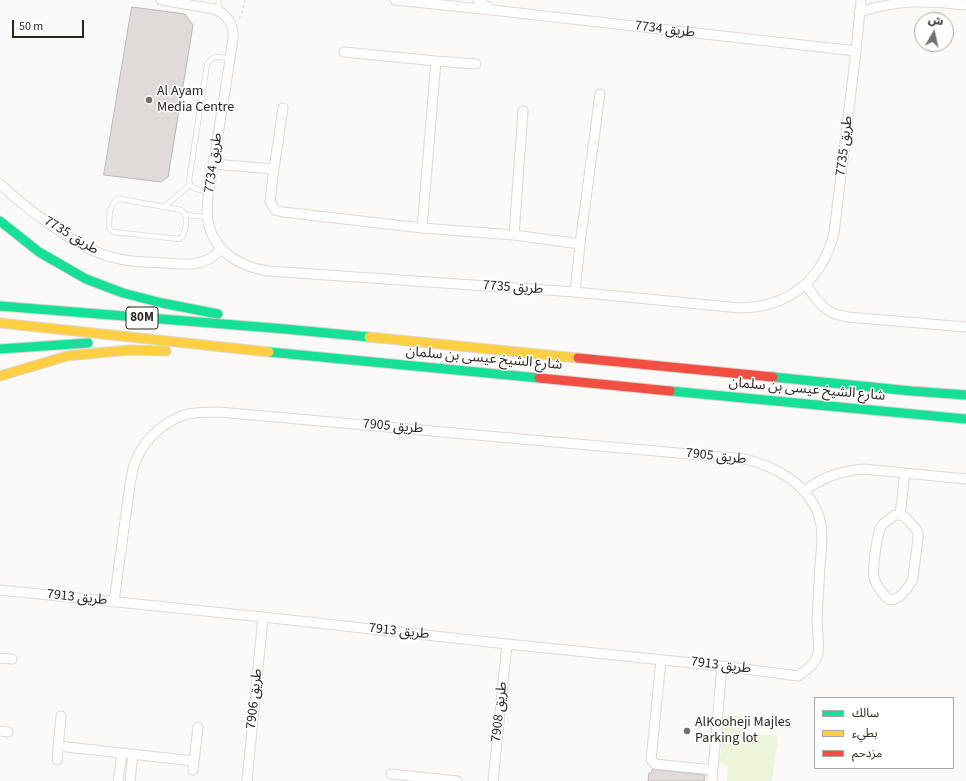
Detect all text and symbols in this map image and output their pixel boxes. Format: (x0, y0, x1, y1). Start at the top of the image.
scale bar (14, 12, 86, 38)
north arrow (914, 12, 954, 52)
text: ش (927, 12, 944, 29)
text: 50 m (19, 18, 43, 35)
street label: طريق 7734 (634, 18, 696, 42)
place label: Al Ayam Media Centre (157, 84, 234, 116)
marker: Al Ayam Media Centre (144, 95, 154, 105)
street label: طريق 7735 (833, 115, 857, 177)
street label: طريق 7734 (201, 132, 227, 194)
street label: طريق 7735 (41, 213, 101, 259)
street label: طريق 7735 (482, 278, 544, 298)
road number: 80M (126, 307, 158, 329)
street label: شارع الشيخ عيسى بن سلمان (405, 344, 563, 374)
street label: شارع الشيخ عيسى بن سلمان (728, 375, 886, 405)
street label: طريق 7905 (362, 416, 424, 438)
street label: طريق 7905 (685, 445, 747, 469)
street label: طريق 7913 (46, 586, 108, 610)
street label: طريق 7913 (368, 620, 430, 644)
street label: طريق 7913 (690, 654, 752, 678)
street label: طريق 7906 (243, 668, 267, 730)
street label: طريق 7908 (488, 681, 512, 743)
legend (814, 697, 954, 769)
text: سالك (852, 705, 879, 722)
place label: AlKooheji Majles Parking lot (695, 715, 791, 748)
text: بطيء (852, 725, 878, 742)
marker: AlKooheji Majles Parking lot (682, 726, 692, 736)
text: مزدحم (852, 745, 882, 762)

